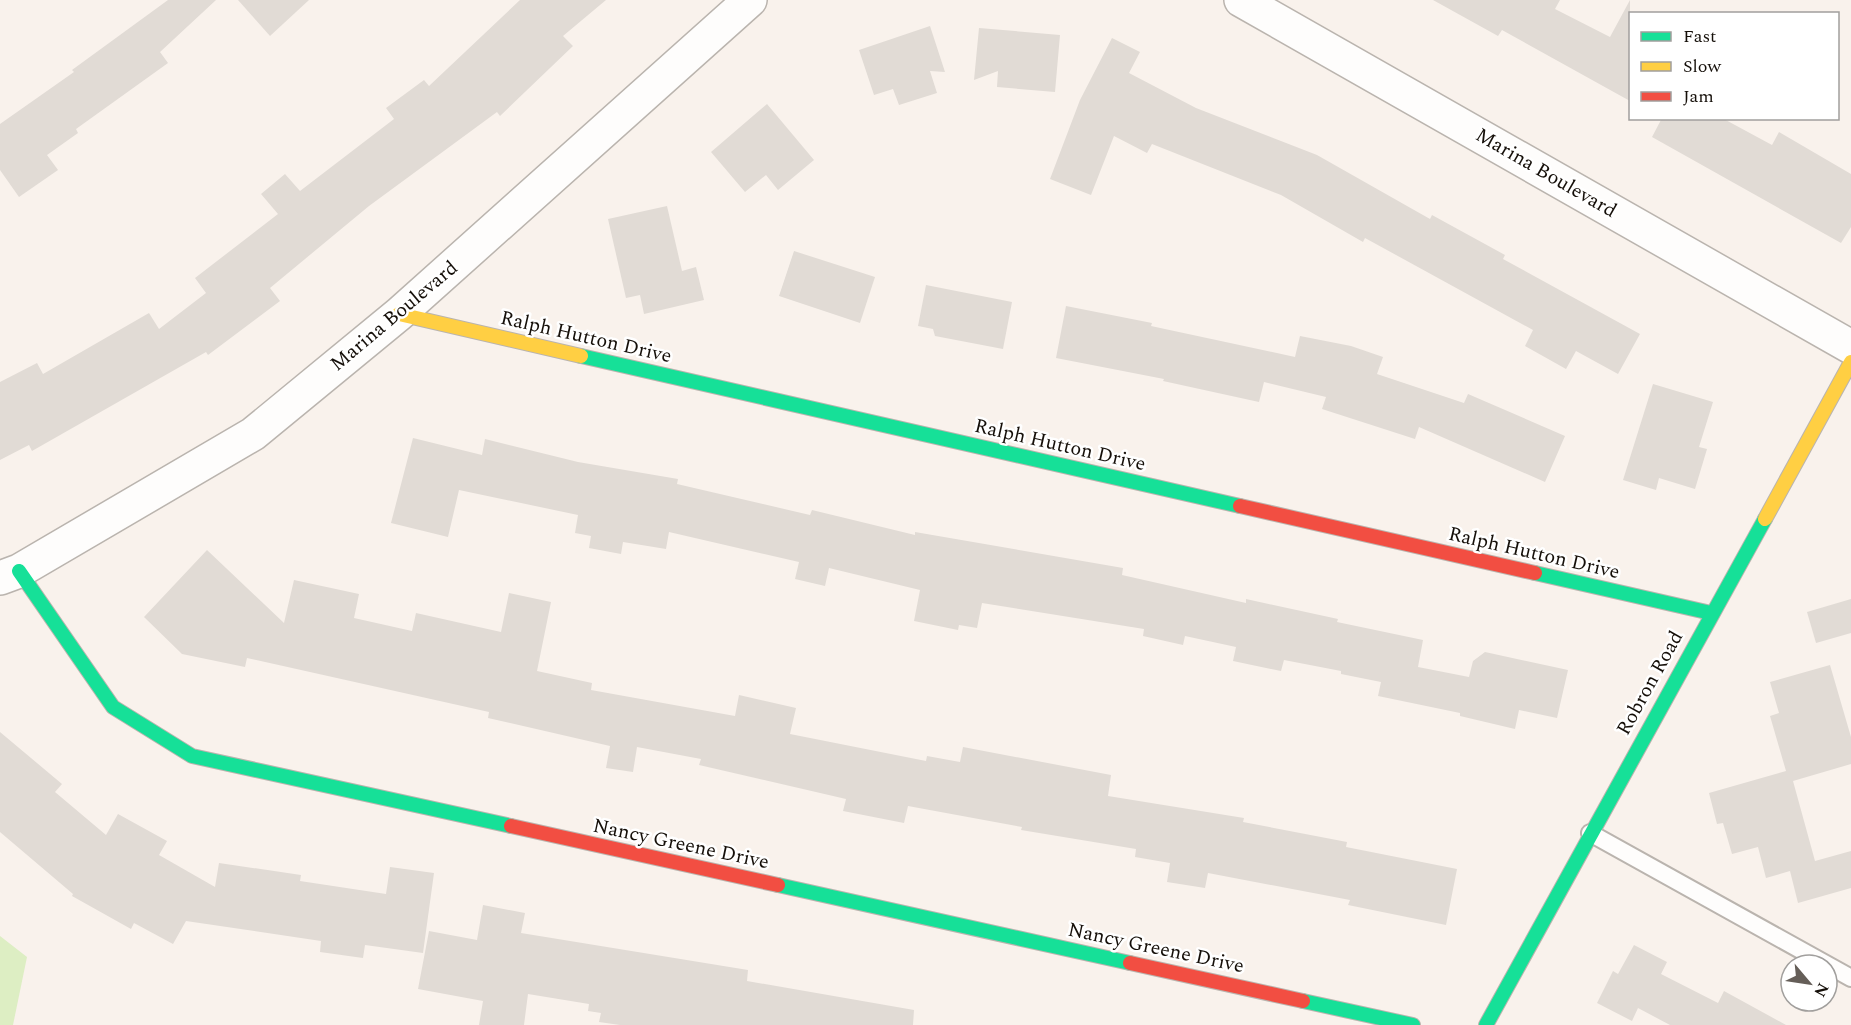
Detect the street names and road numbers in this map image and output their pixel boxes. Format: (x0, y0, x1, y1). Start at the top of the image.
street label: Marina Boulevard (1470, 120, 1622, 226)
street label: Marina Boulevard (323, 253, 465, 379)
street label: Ralph Hutton Drive (497, 303, 675, 371)
street label: Ralph Hutton Drive (971, 411, 1149, 479)
street label: Ralph Hutton Drive (1445, 519, 1623, 587)
street label: Robron Road (1609, 625, 1691, 741)
street label: Nancy Greene Drive (590, 811, 772, 877)
street label: Nancy Greene Drive (1065, 915, 1247, 981)

